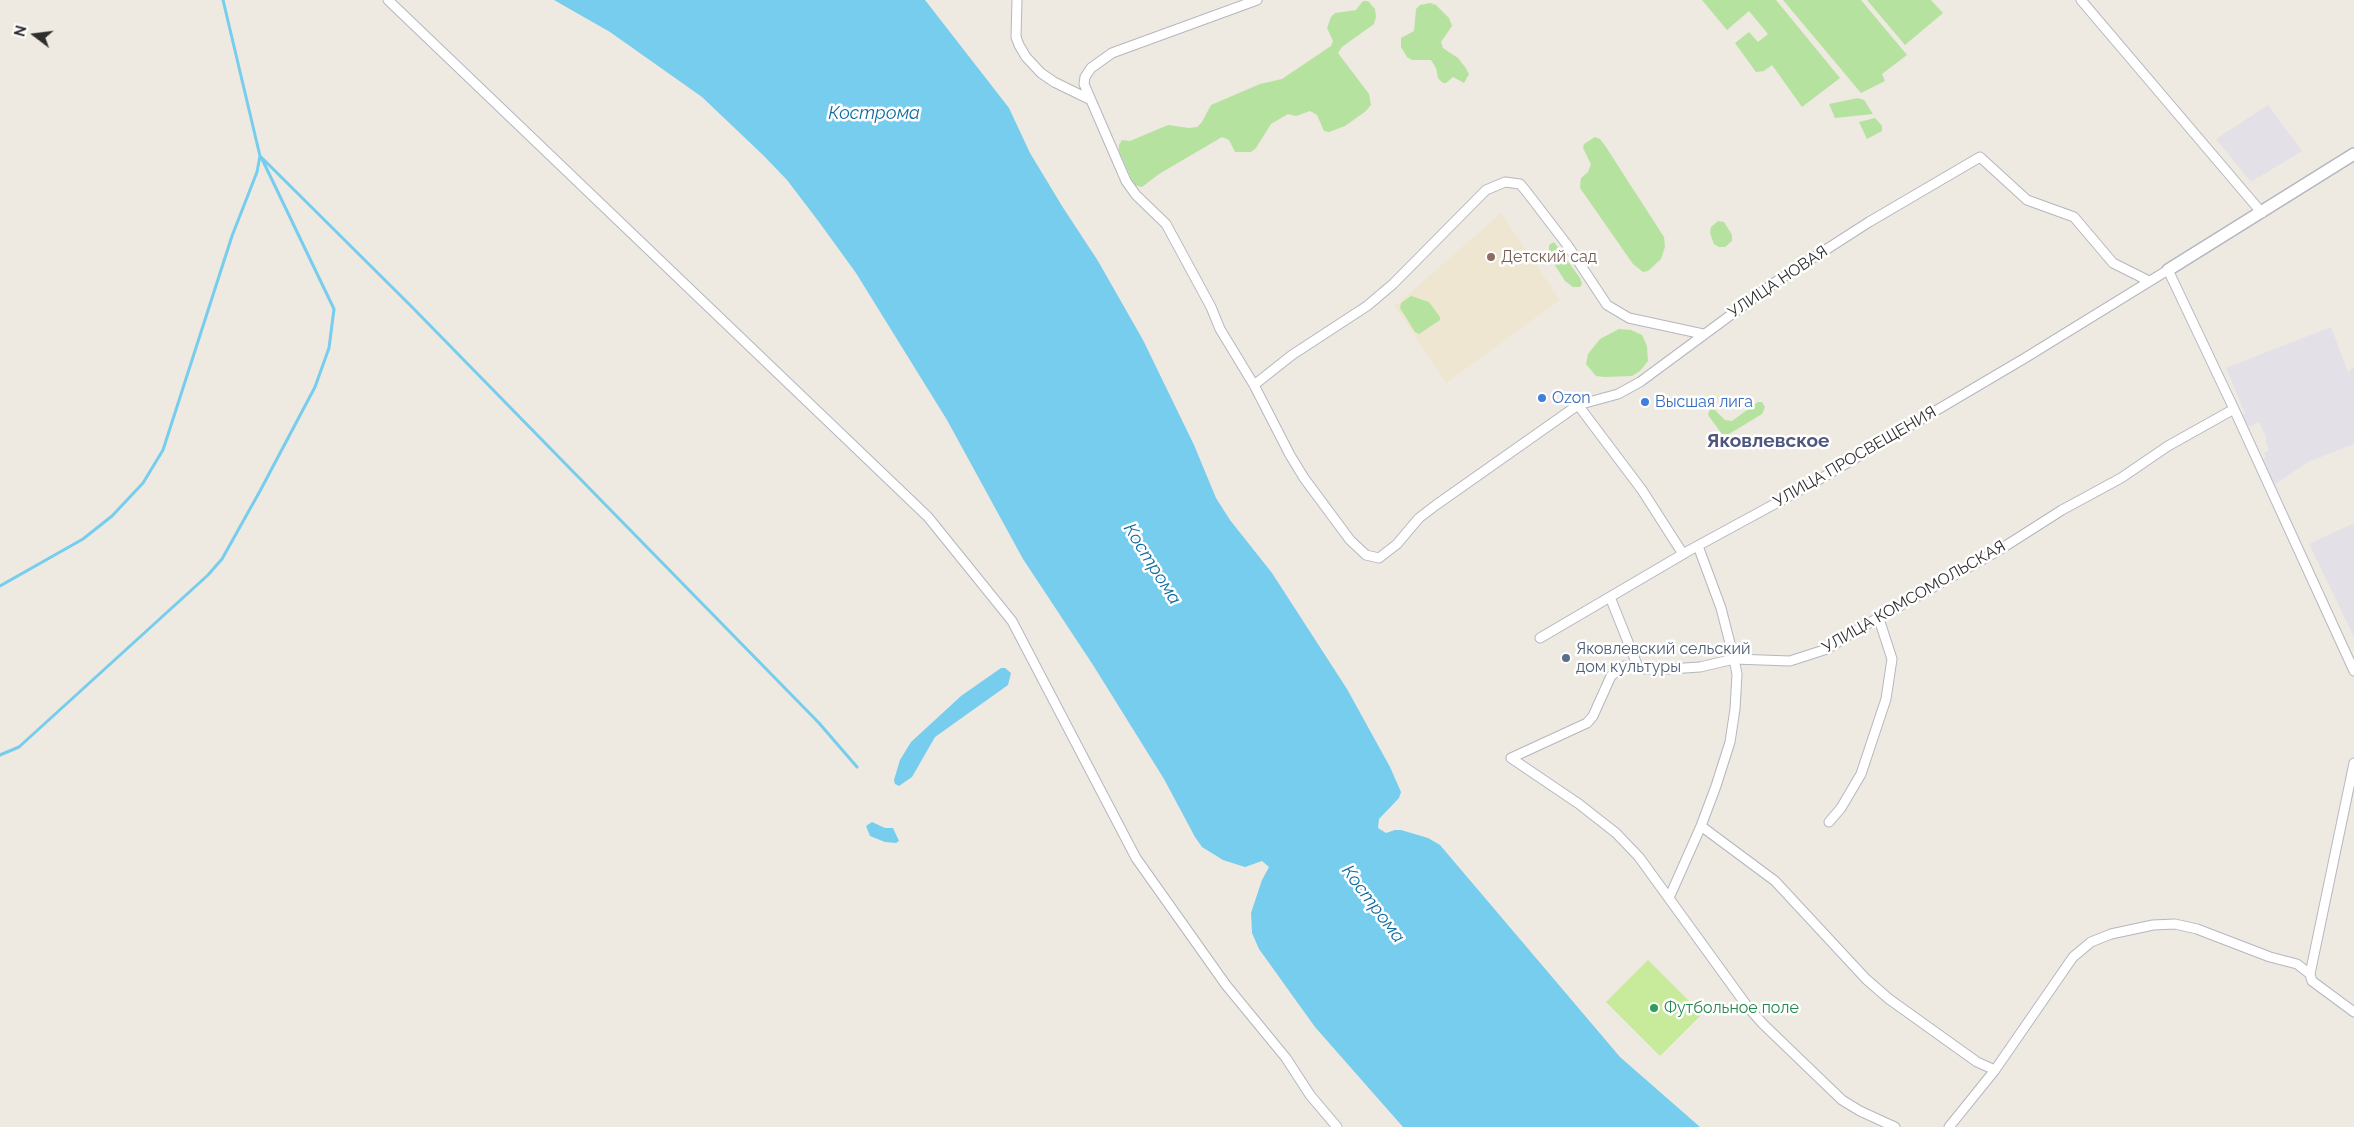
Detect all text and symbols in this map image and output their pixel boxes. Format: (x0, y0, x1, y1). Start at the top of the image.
north arrow (10, 10, 60, 60)
text: N (11, 24, 30, 38)
water label: Кострома (828, 103, 920, 125)
street label: УЛИЦА НОВАЯ (1725, 242, 1831, 322)
place label: Детский сад (1501, 247, 1597, 267)
marker: Детский сад (1485, 251, 1497, 263)
place label: Ozon (1552, 388, 1591, 408)
marker: Ozon (1536, 392, 1548, 404)
place label: Высшая лига (1655, 392, 1753, 412)
marker: Высшая лига (1639, 396, 1651, 408)
street label: УЛИЦА ПРОСВЕЩЕНИЯ (1770, 402, 1940, 512)
district label: Яковлевское (1707, 430, 1829, 452)
water label: Кострома (1119, 519, 1185, 609)
street label: УЛИЦА КОМСОМОЛЬСКАЯ (1819, 537, 2009, 657)
place label: Яковлевский сельский дом культуры (1576, 639, 1751, 677)
marker: Яковлевский сельский дом культуры (1560, 652, 1572, 664)
water label: Кострома (1337, 861, 1409, 947)
place label: Футбольное поле (1664, 998, 1799, 1018)
marker: Футбольное поле (1648, 1002, 1660, 1014)

